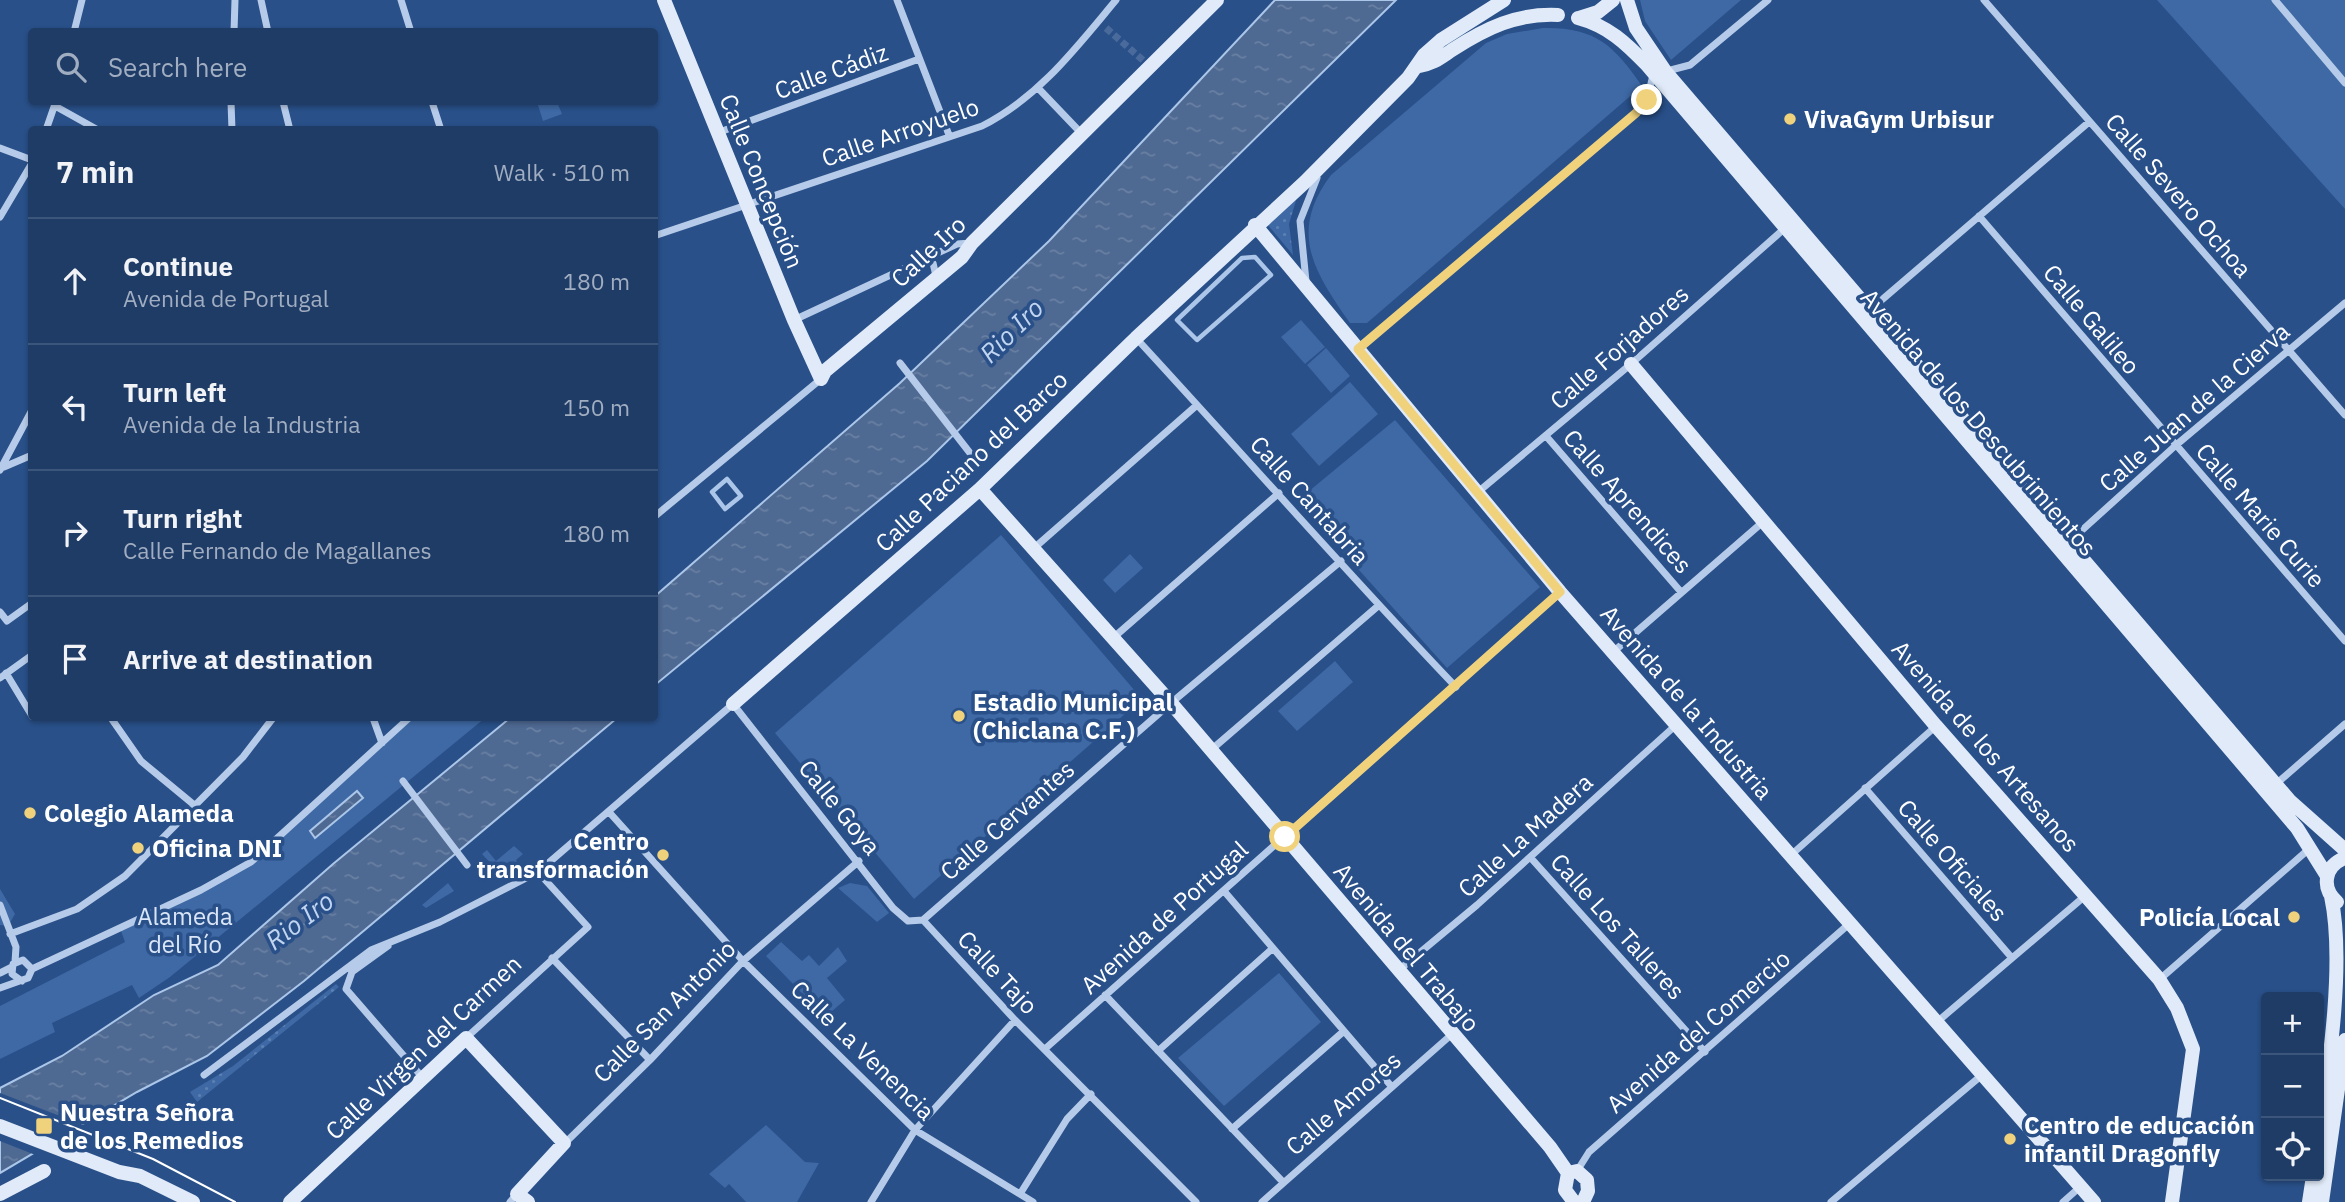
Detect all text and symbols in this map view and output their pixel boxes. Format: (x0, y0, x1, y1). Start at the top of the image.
search box (28, 28, 658, 105)
street label: Calle Cádiz (770, 36, 892, 106)
icon: search (52, 48, 90, 86)
text: Search here (108, 50, 247, 84)
route end (1631, 84, 1662, 115)
street label: Calle Concepción (712, 89, 812, 273)
street label: Calle Arroyuelo (817, 90, 983, 174)
place label: VivaGym Urbisur (1804, 103, 1994, 135)
street label: Calle Severo Ochoa (2099, 106, 2259, 284)
marker: VivaGym Urbisur (1782, 111, 1798, 127)
text: 7 min (56, 152, 134, 191)
text: Walk · 510 m (494, 157, 630, 187)
street label: Calle Iro (884, 208, 972, 294)
text: Continue (123, 249, 233, 283)
street label: Calle Galileo (2036, 257, 2148, 381)
icon: ahead (56, 262, 94, 300)
text: 180 m (563, 266, 630, 296)
street label: Calle Forjadores (1543, 278, 1695, 416)
street label: Avenida de los Descubrimientos (1854, 282, 2104, 562)
text: Avenida de Portugal (123, 283, 329, 313)
water label: Rio Iro (972, 291, 1050, 369)
street label: Calle Juan de la Cierva (2092, 315, 2296, 499)
street label: Calle Paciano del Barco (868, 363, 1074, 559)
text: Turn left (123, 375, 226, 409)
icon: left (56, 388, 94, 426)
text: 150 m (563, 392, 630, 422)
text: Avenida de la Industria (123, 409, 361, 439)
street label: Calle Aprendices (1557, 422, 1699, 580)
street label: Calle Cantabria (1243, 428, 1377, 572)
street label: Calle Marie Curie (2189, 436, 2333, 594)
text: Turn right (123, 501, 242, 535)
icon: right (56, 514, 94, 552)
text: 180 m (563, 518, 630, 548)
text: Calle Fernando de Magallanes (123, 535, 432, 565)
street label: Avenida de la Industria (1594, 598, 1780, 806)
street label: Avenida de los Artesanos (1885, 633, 2087, 859)
icon: arrive (56, 640, 94, 678)
text: Arrive at destination (123, 642, 373, 676)
place label: Estadio Municipal (Chiclana C.F.) (973, 686, 1173, 746)
marker: Estadio Municipal (Chiclana C.F.) (951, 708, 967, 724)
street label: Calle Goya (792, 753, 888, 861)
street label: Calle Cervantes (933, 753, 1081, 887)
street label: Calle La Madera (1451, 766, 1599, 904)
street label: Calle Oficiales (1891, 792, 2015, 928)
place label: Colegio Alameda (44, 797, 234, 829)
marker: Colegio Alameda (22, 805, 38, 821)
route start (1269, 821, 1300, 852)
place label: Centro transformación (476, 825, 649, 885)
place label: Oficina DNI (152, 832, 282, 864)
street label: Avenida de Portugal (1073, 833, 1255, 1001)
marker: Oficina DNI (130, 840, 146, 856)
street label: Calle Los Talleres (1544, 846, 1692, 1006)
marker: Centro transformación (655, 847, 671, 863)
street label: Avenida del Trabajo (1327, 856, 1487, 1038)
water label: Rio Iro (258, 883, 340, 957)
park label: Alameda del Río (137, 900, 233, 960)
place label: Policía Local (2139, 901, 2280, 933)
marker: Policía Local (2286, 909, 2302, 925)
street label: Calle Tajo (951, 923, 1045, 1021)
street label: Calle San Antonio (586, 933, 742, 1089)
street label: Avenida del Comercio (1599, 942, 1797, 1120)
street label: Calle Virgen del Carmen (318, 948, 528, 1146)
street label: Calle La Venencia (784, 973, 942, 1127)
map controls (2261, 992, 2324, 1181)
button: + (2261, 992, 2324, 1055)
street label: Calle Amores (1279, 1044, 1407, 1162)
button: − (2261, 1055, 2324, 1118)
place label: Nuestra Señora de los Remedios (60, 1096, 244, 1156)
place label: Centro de educación infantil Dragonfly (2024, 1109, 2255, 1169)
marker: Nuestra Señora de los Remedios (34, 1116, 54, 1136)
button: locate (2261, 1118, 2324, 1181)
marker: Centro de educación infantil Dragonfly (2002, 1131, 2018, 1147)

